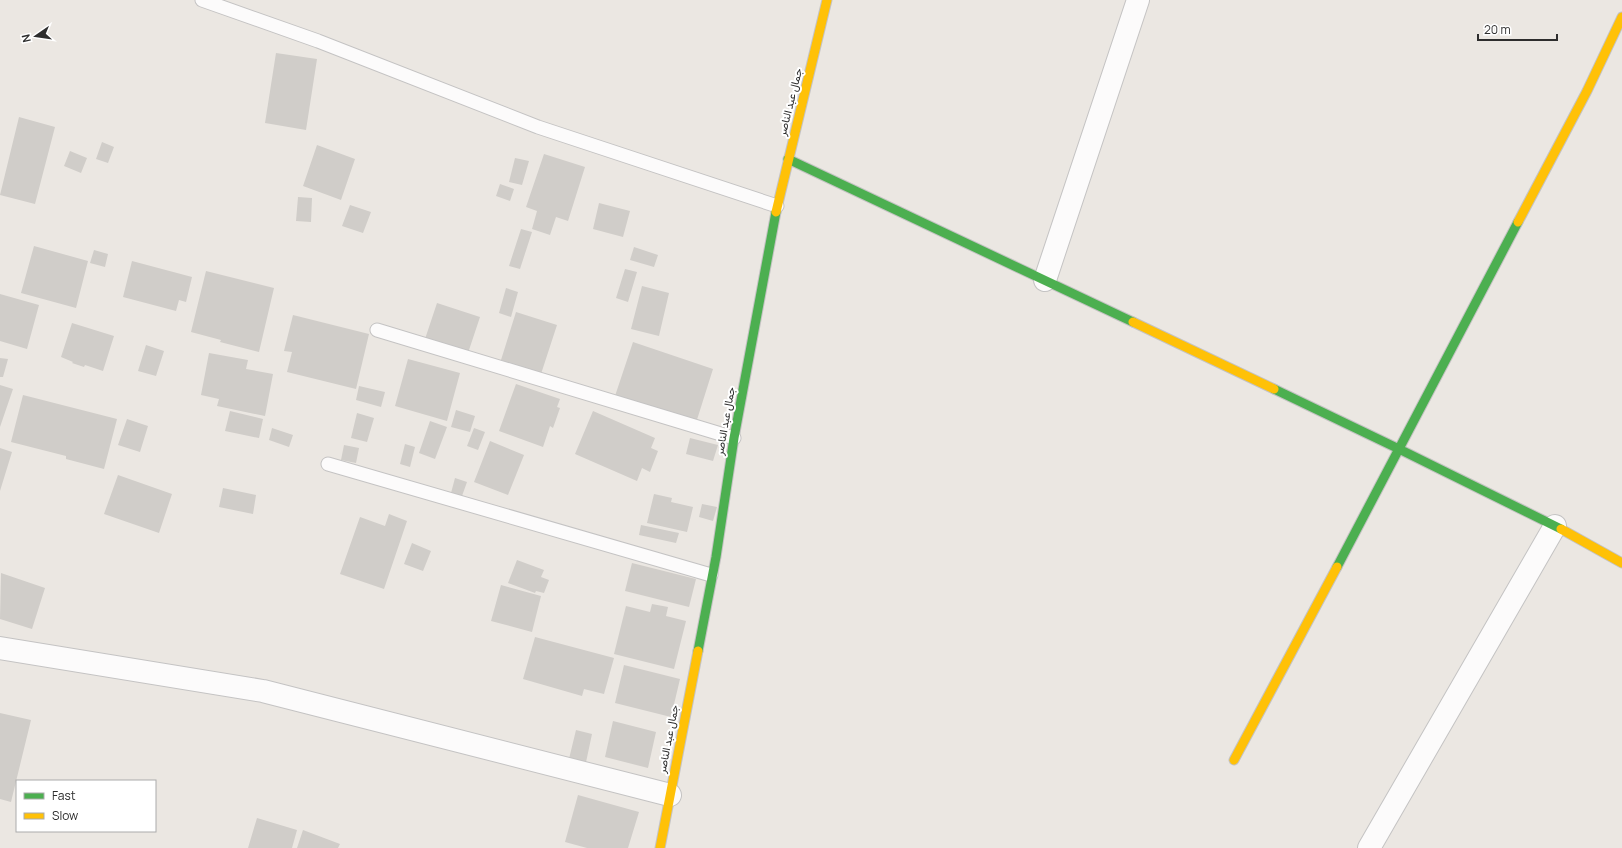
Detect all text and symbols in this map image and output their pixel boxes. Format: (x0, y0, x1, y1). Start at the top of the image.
north arrow (16, 16, 56, 56)
scale bar (1478, 16, 1557, 42)
text: 20 m (1484, 21, 1511, 38)
text: N (18, 33, 34, 44)
street label: جمال عبد الناصر (774, 67, 805, 138)
street label: جمال عبد الناصر (711, 386, 738, 457)
street label: جمال عبد الناصر (653, 704, 681, 775)
legend (16, 780, 156, 832)
text: Fast (52, 787, 76, 804)
text: Slow (52, 807, 78, 824)

